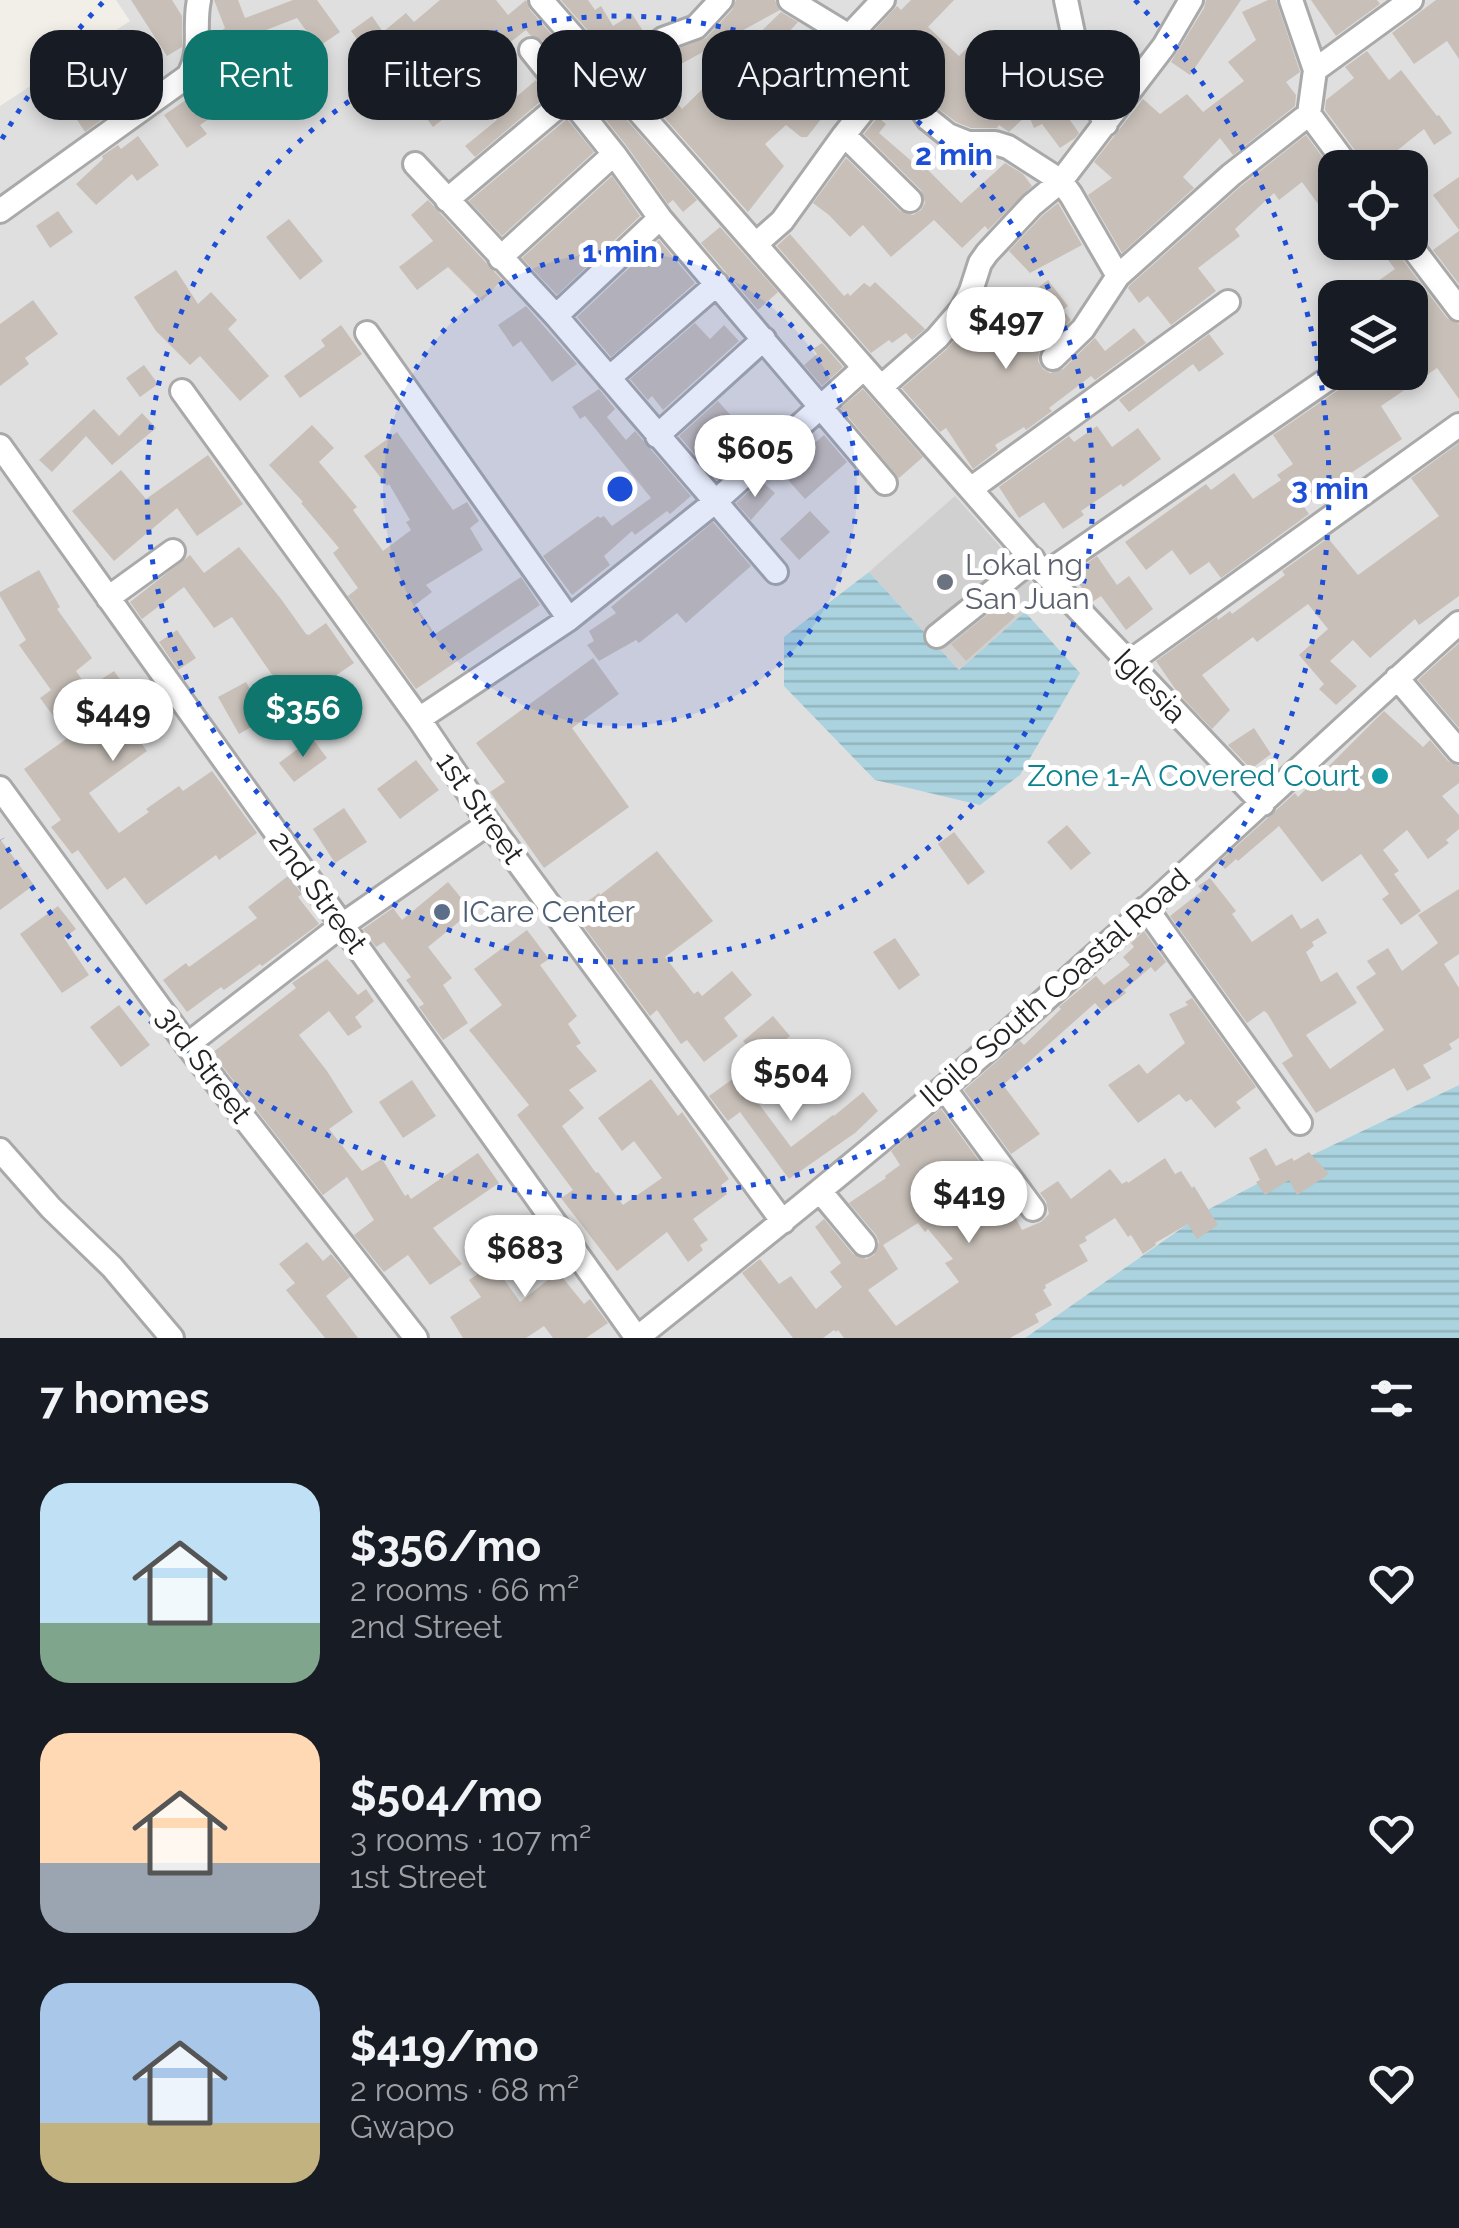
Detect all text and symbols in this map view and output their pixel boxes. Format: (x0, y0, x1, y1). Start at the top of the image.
chip: Buy (30, 30, 163, 120)
chip: Rent (183, 30, 328, 120)
chip: Filters (348, 30, 517, 120)
chip: New (537, 30, 682, 120)
chip: Apartment (702, 30, 945, 120)
chip: House (965, 30, 1140, 120)
text: 2 min (915, 137, 993, 172)
map controls (1318, 150, 1428, 390)
button: locate (1318, 150, 1428, 260)
text: 1 min (582, 234, 658, 269)
button: layers (1318, 280, 1428, 390)
pin: $497 (947, 287, 1065, 372)
text: $497 (968, 301, 1044, 338)
pin: $605 (696, 415, 814, 500)
text: $605 (716, 429, 794, 466)
centre of rings (602, 471, 638, 507)
text: 3 min (1291, 471, 1369, 506)
place label: Lokal ng San Juan (965, 547, 1090, 616)
marker: Lokal ng San Juan (934, 571, 956, 593)
street label: Iglesia (1107, 642, 1194, 730)
pin: $356 (244, 675, 362, 760)
pin: $449 (54, 679, 172, 764)
text: $356 (265, 689, 341, 726)
text: $449 (75, 693, 151, 730)
street label: 1st Street (429, 745, 532, 870)
place label: Zone 1-A Covered Court (1027, 758, 1360, 793)
marker: Zone 1-A Covered Court (1369, 765, 1391, 787)
street label: 2nd Street (262, 824, 374, 960)
street label: Iloilo South Coastal Road (913, 861, 1196, 1114)
place label: ICare Center (462, 894, 636, 929)
marker: ICare Center (431, 901, 453, 923)
street label: 3rd Street (150, 1000, 259, 1129)
pin: $504 (732, 1039, 850, 1124)
text: $504 (753, 1053, 829, 1090)
pin: $419 (910, 1161, 1028, 1246)
text: $419 (932, 1175, 1006, 1212)
pin: $683 (466, 1215, 584, 1300)
text: $683 (487, 1229, 563, 1266)
icon: filters (1364, 1371, 1419, 1426)
text: 7 homes (40, 1374, 209, 1423)
text: $356/mo (350, 1522, 541, 1571)
icon: home (120, 1523, 240, 1643)
icon: heart (1364, 1556, 1419, 1611)
text: 2 rooms · 66 m² (350, 1571, 579, 1608)
text: 2nd Street (350, 1608, 502, 1645)
text: $504/mo (350, 1772, 542, 1821)
icon: home (120, 1773, 240, 1893)
icon: heart (1364, 1806, 1419, 1861)
text: 3 rooms · 107 m² (350, 1821, 591, 1858)
text: 1st Street (350, 1858, 487, 1895)
text: $419/mo (350, 2022, 539, 2071)
icon: home (120, 2023, 240, 2143)
icon: heart (1364, 2056, 1419, 2111)
text: 2 rooms · 68 m² (350, 2071, 579, 2108)
text: Gwapo (350, 2108, 454, 2145)

